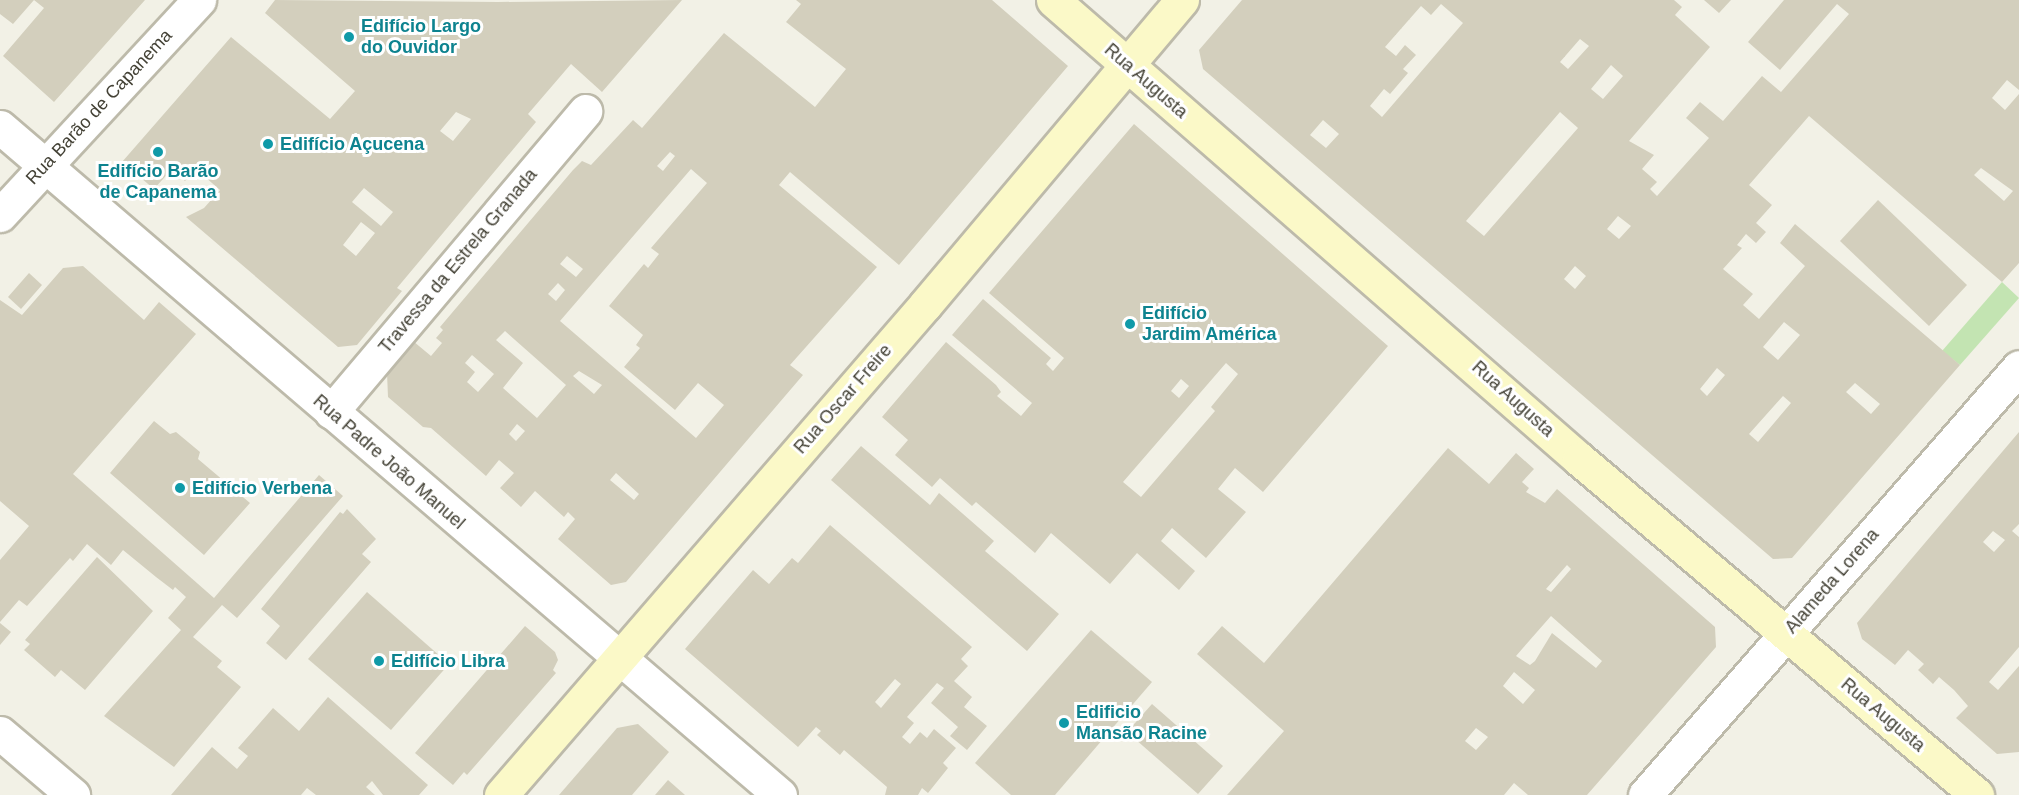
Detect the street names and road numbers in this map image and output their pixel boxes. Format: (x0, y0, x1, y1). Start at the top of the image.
street label: Rua Barão de Capanema (21, 25, 177, 189)
street label: Rua Augusta (1100, 39, 1192, 123)
street label: Travessa da Estrela Granada (374, 164, 542, 358)
street label: Rua Oscar Freire (790, 340, 896, 458)
street label: Rua Augusta (1467, 356, 1559, 442)
street label: Rua Padre João Manuel (309, 390, 469, 534)
street label: Alameda Lorena (1781, 524, 1883, 638)
street label: Rua Augusta (1836, 673, 1930, 757)

